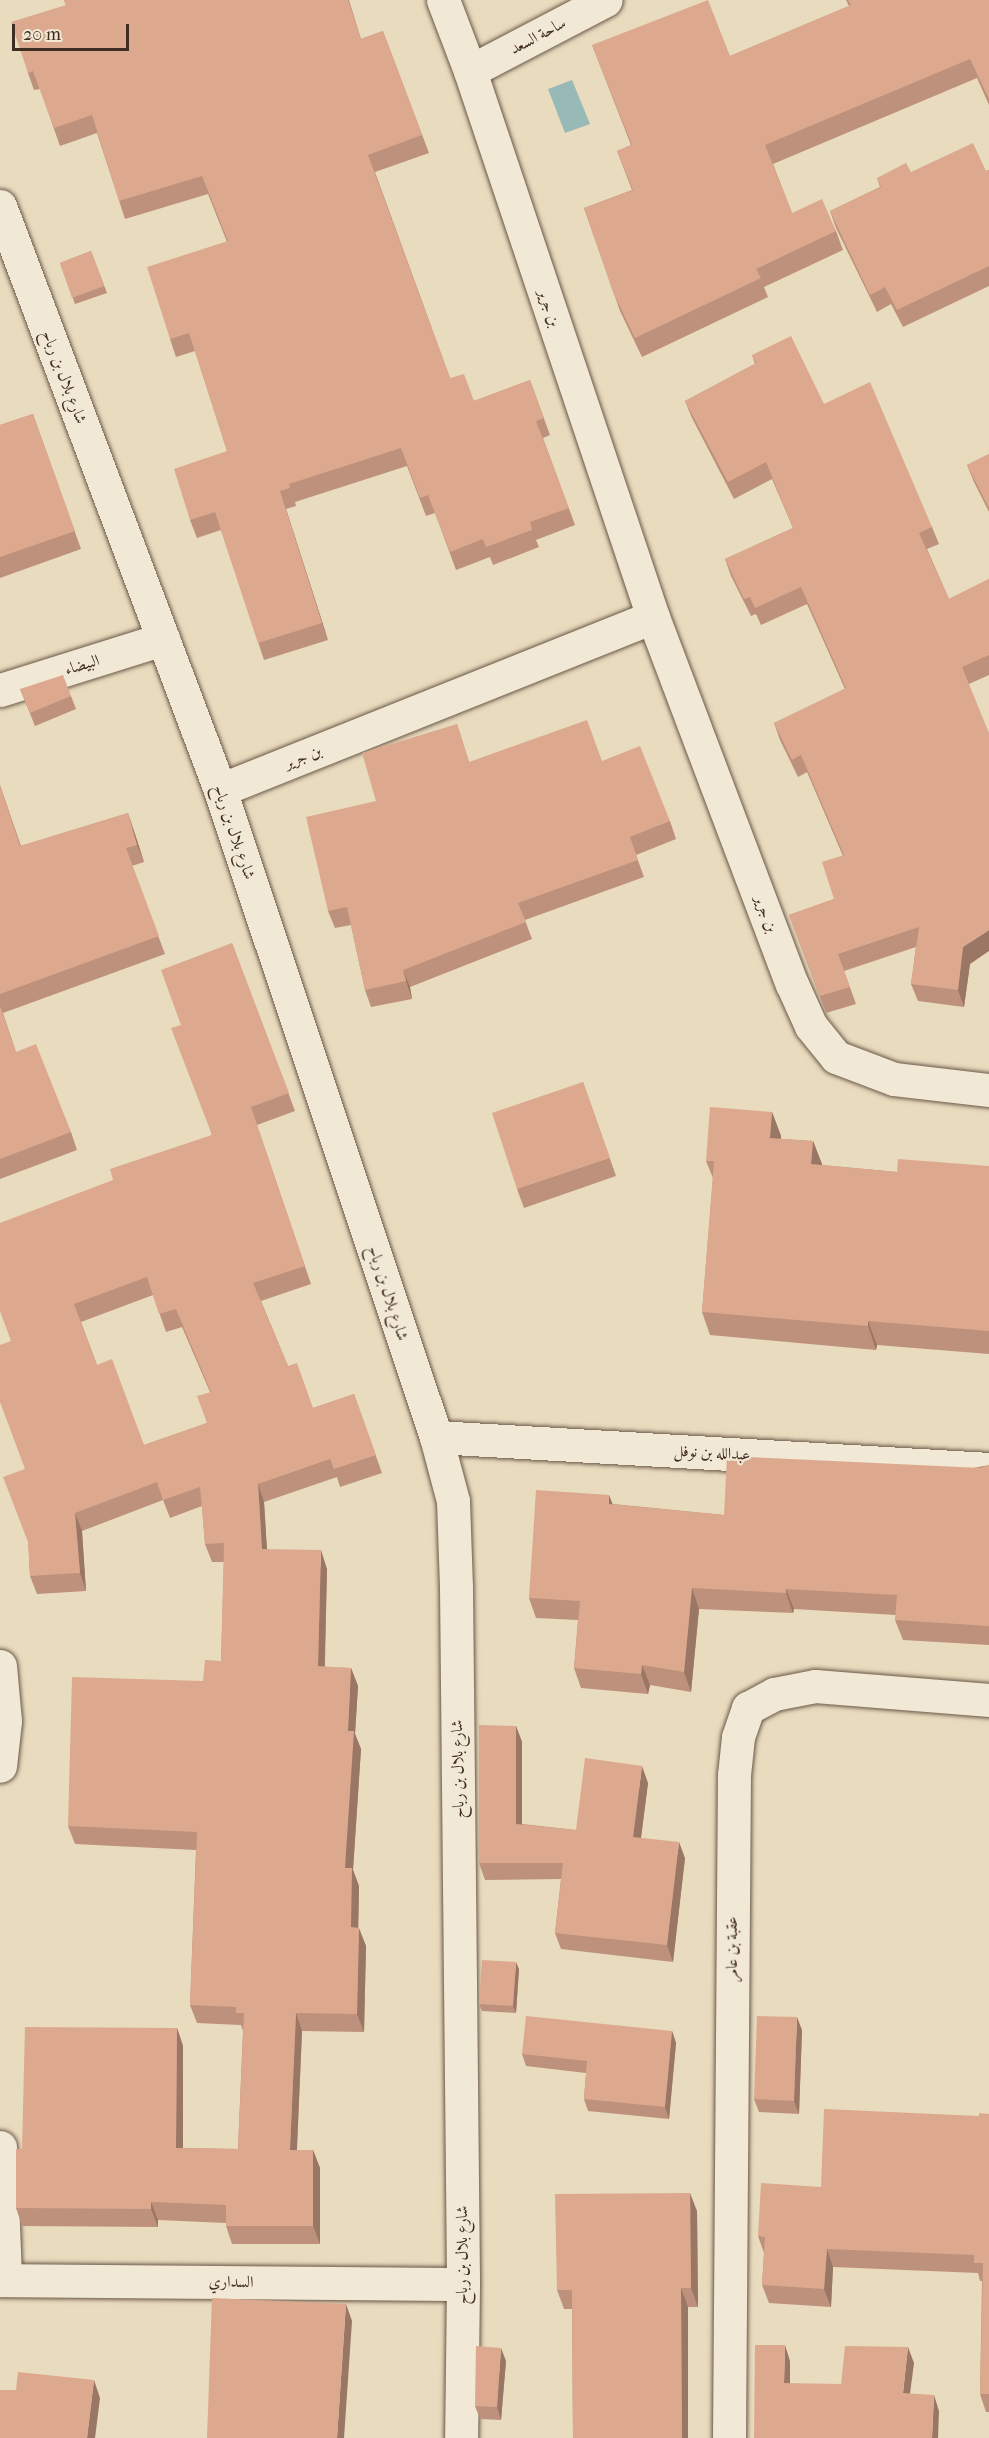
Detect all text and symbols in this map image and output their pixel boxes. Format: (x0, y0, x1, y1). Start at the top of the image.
scale bar (15, 12, 132, 50)
street label: ساحة السعد (507, 13, 569, 59)
text: 20 m (23, 24, 61, 45)
street label: بن جرير (534, 287, 564, 329)
street label: شارع بلال بن رباح (37, 327, 91, 427)
street label: البيضاء (62, 651, 102, 679)
street label: بن جرير (282, 741, 324, 773)
street label: شارع بلال بن رباح (209, 782, 259, 882)
street label: بن جرير (750, 893, 782, 935)
street label: شارع بلال بن رباح (364, 1243, 412, 1343)
street label: عبدالله بن نوفل (673, 1441, 751, 1465)
street label: شارع بلال بن رباح (448, 1719, 468, 1819)
street label: عقبة بن عامر (722, 1916, 742, 1982)
street label: شارع بلال بن رباح (452, 2206, 472, 2304)
street label: السداري (208, 2272, 254, 2292)

